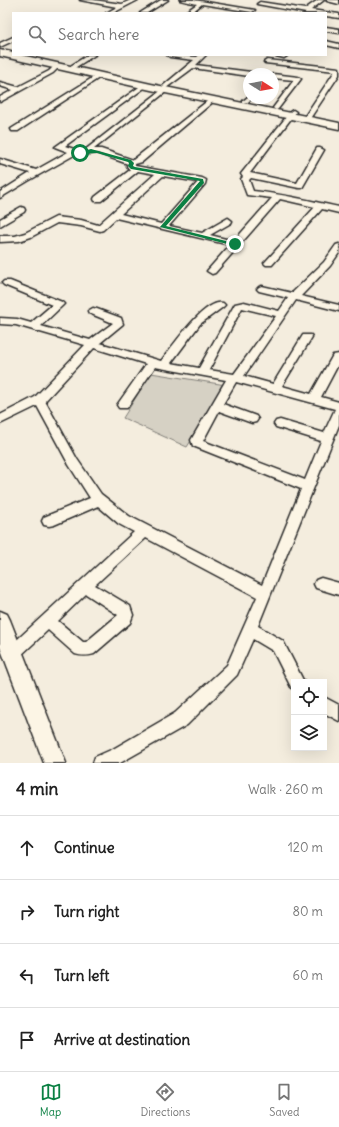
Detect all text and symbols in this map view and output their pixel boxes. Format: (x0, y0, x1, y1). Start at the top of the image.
search box (12, 12, 327, 56)
icon: search (26, 23, 48, 45)
text: Search here (58, 25, 139, 44)
north arrow (243, 68, 279, 104)
route start (71, 144, 89, 162)
route end (226, 235, 244, 253)
map controls (291, 679, 327, 751)
button: locate (291, 679, 327, 715)
button: layers (291, 715, 327, 751)
text: 4 min (16, 778, 58, 800)
text: Walk · 260 m (248, 781, 323, 798)
icon: ahead (16, 837, 38, 859)
text: Continue (54, 838, 115, 857)
text: 120 m (288, 839, 323, 856)
icon: right (16, 901, 38, 923)
text: Turn right (54, 902, 119, 921)
text: 80 m (292, 903, 323, 920)
icon: left (16, 965, 38, 987)
text: Turn left (54, 966, 109, 985)
text: 60 m (292, 967, 323, 984)
icon: arrive (16, 1029, 38, 1051)
text: Arrive at destination (54, 1030, 190, 1049)
tab: Map (40, 1081, 62, 1119)
tab: Directions (141, 1081, 190, 1119)
tab: Saved (269, 1081, 299, 1119)

